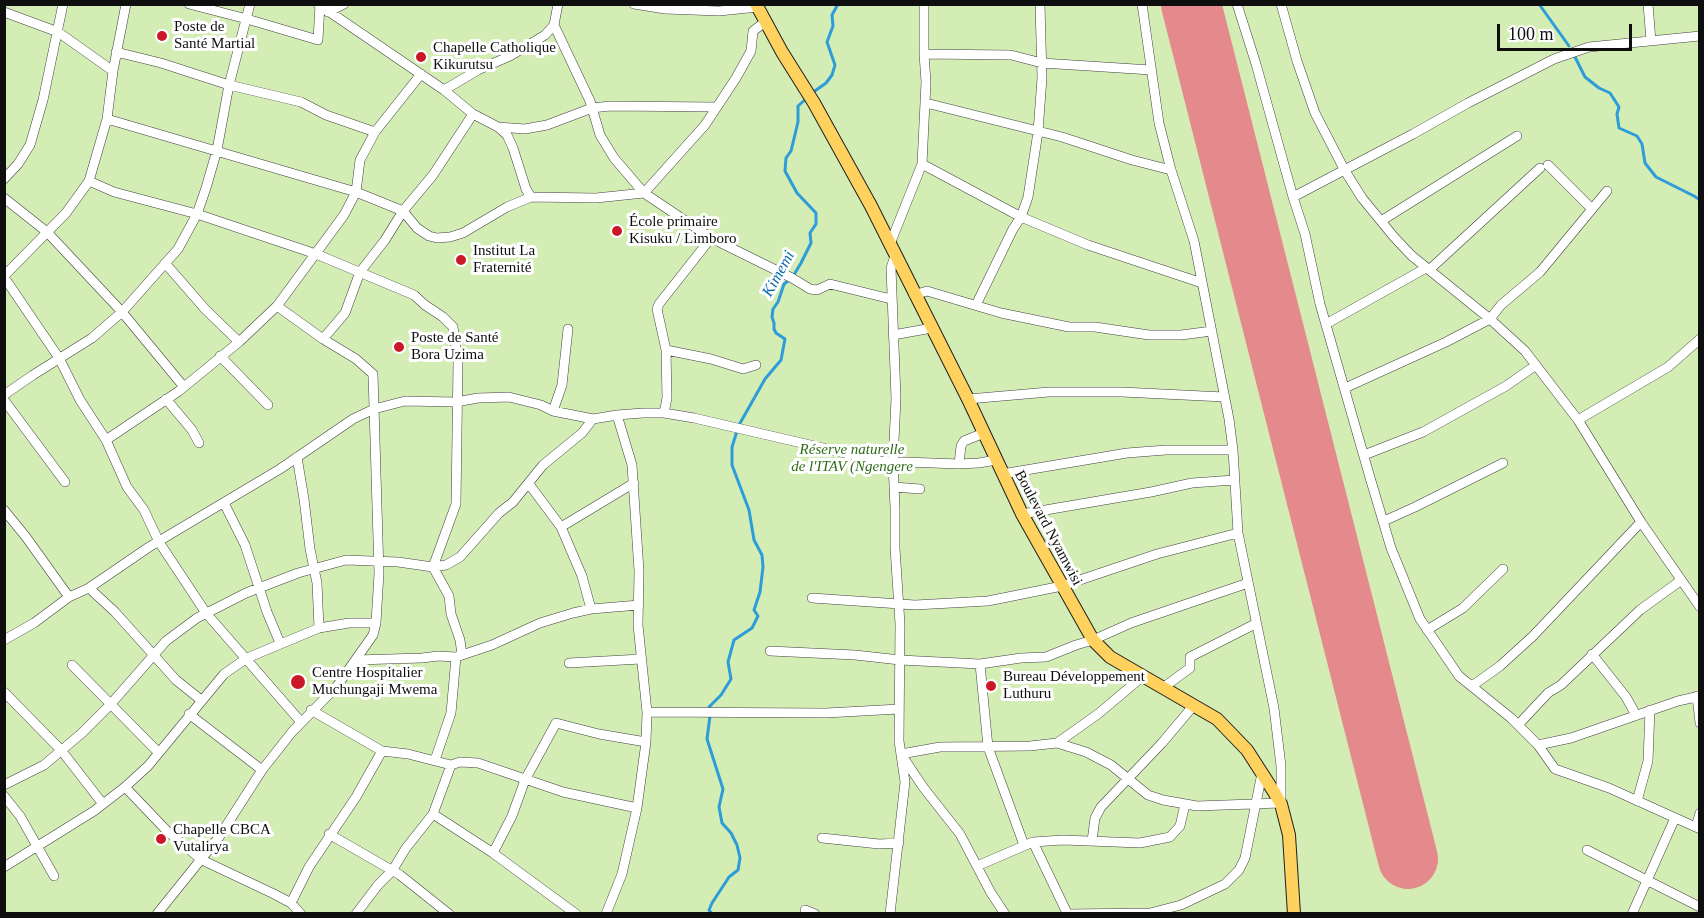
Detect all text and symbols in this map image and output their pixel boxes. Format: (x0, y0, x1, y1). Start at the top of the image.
scale bar (1500, 12, 1635, 50)
place label: Poste de Santé Martial (174, 18, 255, 53)
text: 100 m (1508, 24, 1554, 44)
marker: Poste de Santé Martial (155, 29, 169, 43)
place label: Chapelle Catholique Kikurutsu (433, 39, 556, 74)
marker: Chapelle Catholique Kikurutsu (414, 50, 428, 64)
place label: École primaire Kisuku / Limboro (629, 213, 736, 248)
marker: École primaire Kisuku / Limboro (610, 224, 624, 238)
place label: Institut La Fraternité (473, 242, 535, 277)
water label: Kimemi (759, 248, 799, 300)
marker: Institut La Fraternité (454, 253, 468, 267)
place label: Poste de Santé Bora Uzima (411, 329, 498, 364)
marker: Poste de Santé Bora Uzima (392, 340, 406, 354)
park label: Réserve naturelle de l'ITAV (Ngengere (791, 441, 913, 476)
street label: Boulevard Nyamwisi (1010, 467, 1086, 589)
place label: Centre Hospitalier Muchungaji Mwema (312, 664, 437, 699)
place label: Bureau Développement Luthuru (1003, 668, 1145, 703)
marker: Centre Hospitalier Muchungaji Mwema (289, 673, 307, 691)
marker: Bureau Développement Luthuru (984, 679, 998, 693)
place label: Chapelle CBCA Vutalirya (173, 821, 271, 856)
marker: Chapelle CBCA Vutalirya (154, 832, 168, 846)

